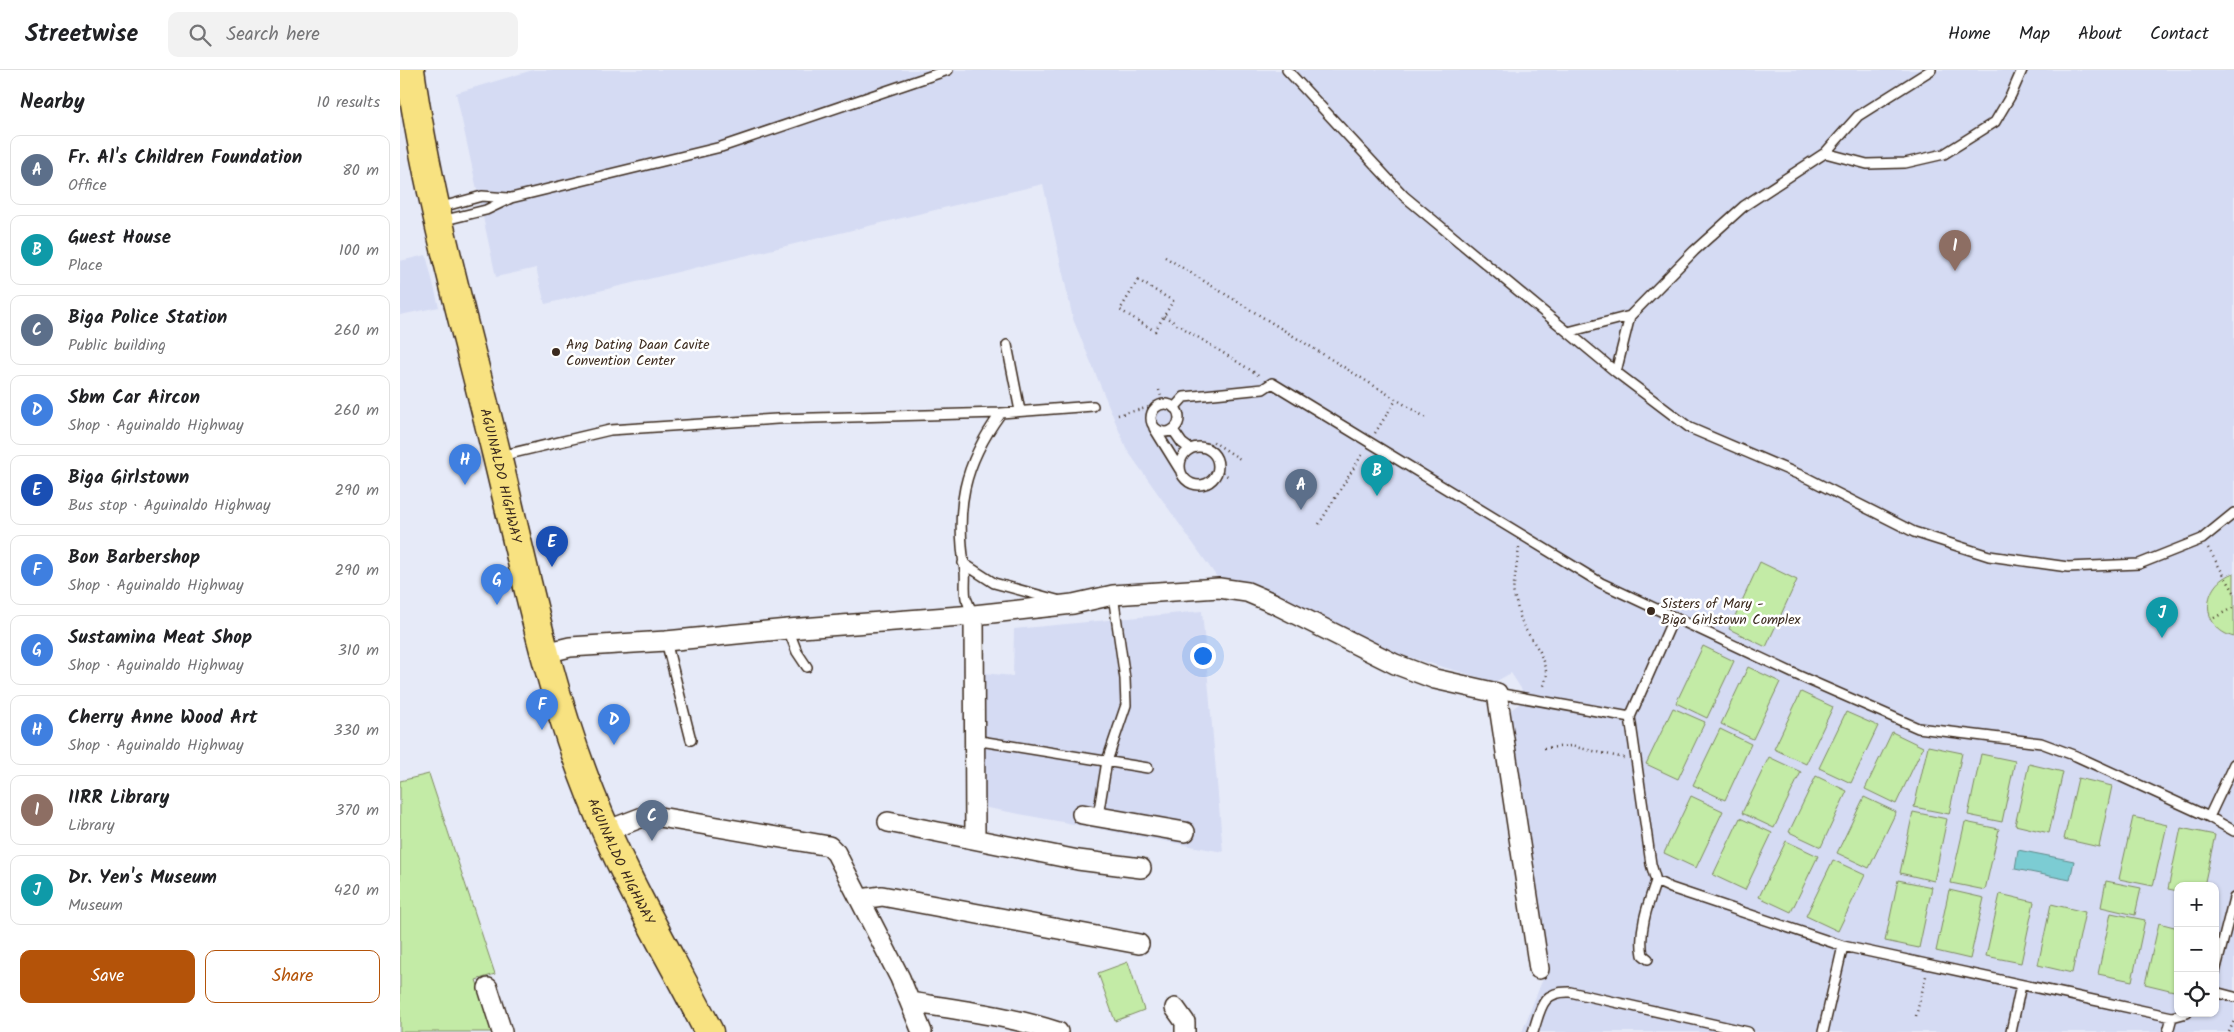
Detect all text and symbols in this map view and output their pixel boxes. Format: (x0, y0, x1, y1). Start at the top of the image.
search box (168, 12, 518, 57)
text: Streetwise (25, 15, 138, 54)
text: Search here (226, 20, 320, 50)
text: Home (1948, 20, 1991, 49)
text: Map (2019, 20, 2050, 49)
text: About (2078, 20, 2122, 49)
text: Contact (2150, 20, 2209, 49)
icon: search (186, 21, 214, 49)
text: Nearby (20, 86, 85, 119)
text: 10 results (317, 90, 380, 115)
text: Fr. Al's Children Foundation (68, 143, 302, 173)
text: A (32, 158, 42, 183)
text: 80 m (342, 158, 379, 183)
text: Office (68, 173, 107, 198)
text: Guest House (68, 223, 171, 253)
pin: I (1939, 230, 1971, 271)
text: B (32, 238, 42, 263)
text: 100 m (339, 238, 379, 263)
text: Place (68, 253, 102, 278)
text: Biga Police Station (68, 303, 227, 333)
text: C (32, 318, 42, 343)
text: 260 m (334, 318, 379, 343)
text: Public building (68, 333, 166, 358)
place label: Ang Dating Daan Cavite Convention Center (566, 334, 710, 372)
marker: Ang Dating Daan Cavite Convention Center (550, 346, 562, 358)
text: Sbm Car Aircon (68, 383, 200, 413)
text: D (32, 398, 42, 423)
text: 260 m (334, 398, 379, 423)
street label: AGUINALDO HIGHWAY (474, 406, 527, 546)
text: Shop · Aguinaldo Highway (68, 413, 244, 438)
pin: H (449, 444, 481, 485)
pin: B (1361, 455, 1393, 496)
text: Biga Girlstown (68, 463, 189, 493)
pin: A (1285, 469, 1317, 510)
text: E (33, 478, 41, 503)
text: 290 m (335, 478, 379, 503)
text: Bus stop · Aguinaldo Highway (68, 493, 271, 518)
pin: E (536, 526, 568, 567)
text: Bon Barbershop (68, 543, 200, 573)
text: F (33, 558, 41, 583)
text: 290 m (335, 558, 379, 583)
pin: G (481, 564, 513, 605)
text: Shop · Aguinaldo Highway (68, 573, 244, 598)
place label: Sisters of Mary - Biga Girlstown Complex (1661, 593, 1802, 631)
pin: J (2146, 597, 2178, 638)
marker: Sisters of Mary - Biga Girlstown Complex (1645, 605, 1657, 617)
text: Sustamina Meat Shop (68, 623, 252, 653)
text: G (32, 638, 42, 663)
text: 310 m (338, 638, 379, 663)
your location (1190, 643, 1216, 669)
text: Shop · Aguinaldo Highway (68, 653, 244, 678)
pin: F (526, 689, 558, 730)
text: Cherry Anne Wood Art (68, 703, 257, 733)
pin: D (598, 704, 630, 745)
text: H (32, 718, 42, 743)
text: 330 m (334, 718, 379, 743)
text: Shop · Aguinaldo Highway (68, 733, 244, 758)
text: IIRR Library (68, 783, 169, 813)
street label: AGUINALDO HIGHWAY (581, 795, 661, 930)
text: I (35, 798, 39, 823)
text: 370 m (335, 798, 379, 823)
pin: C (636, 800, 668, 841)
text: Library (68, 813, 115, 838)
text: Dr. Yen's Museum (68, 863, 217, 893)
text: J (33, 878, 41, 903)
text: 420 m (334, 878, 379, 903)
map controls (2174, 882, 2219, 1017)
button: + (2174, 882, 2219, 927)
text: Museum (68, 893, 123, 918)
button: − (2174, 927, 2219, 972)
button: Save (20, 950, 195, 1003)
button: Share (205, 950, 380, 1003)
button: locate (2174, 972, 2219, 1017)

